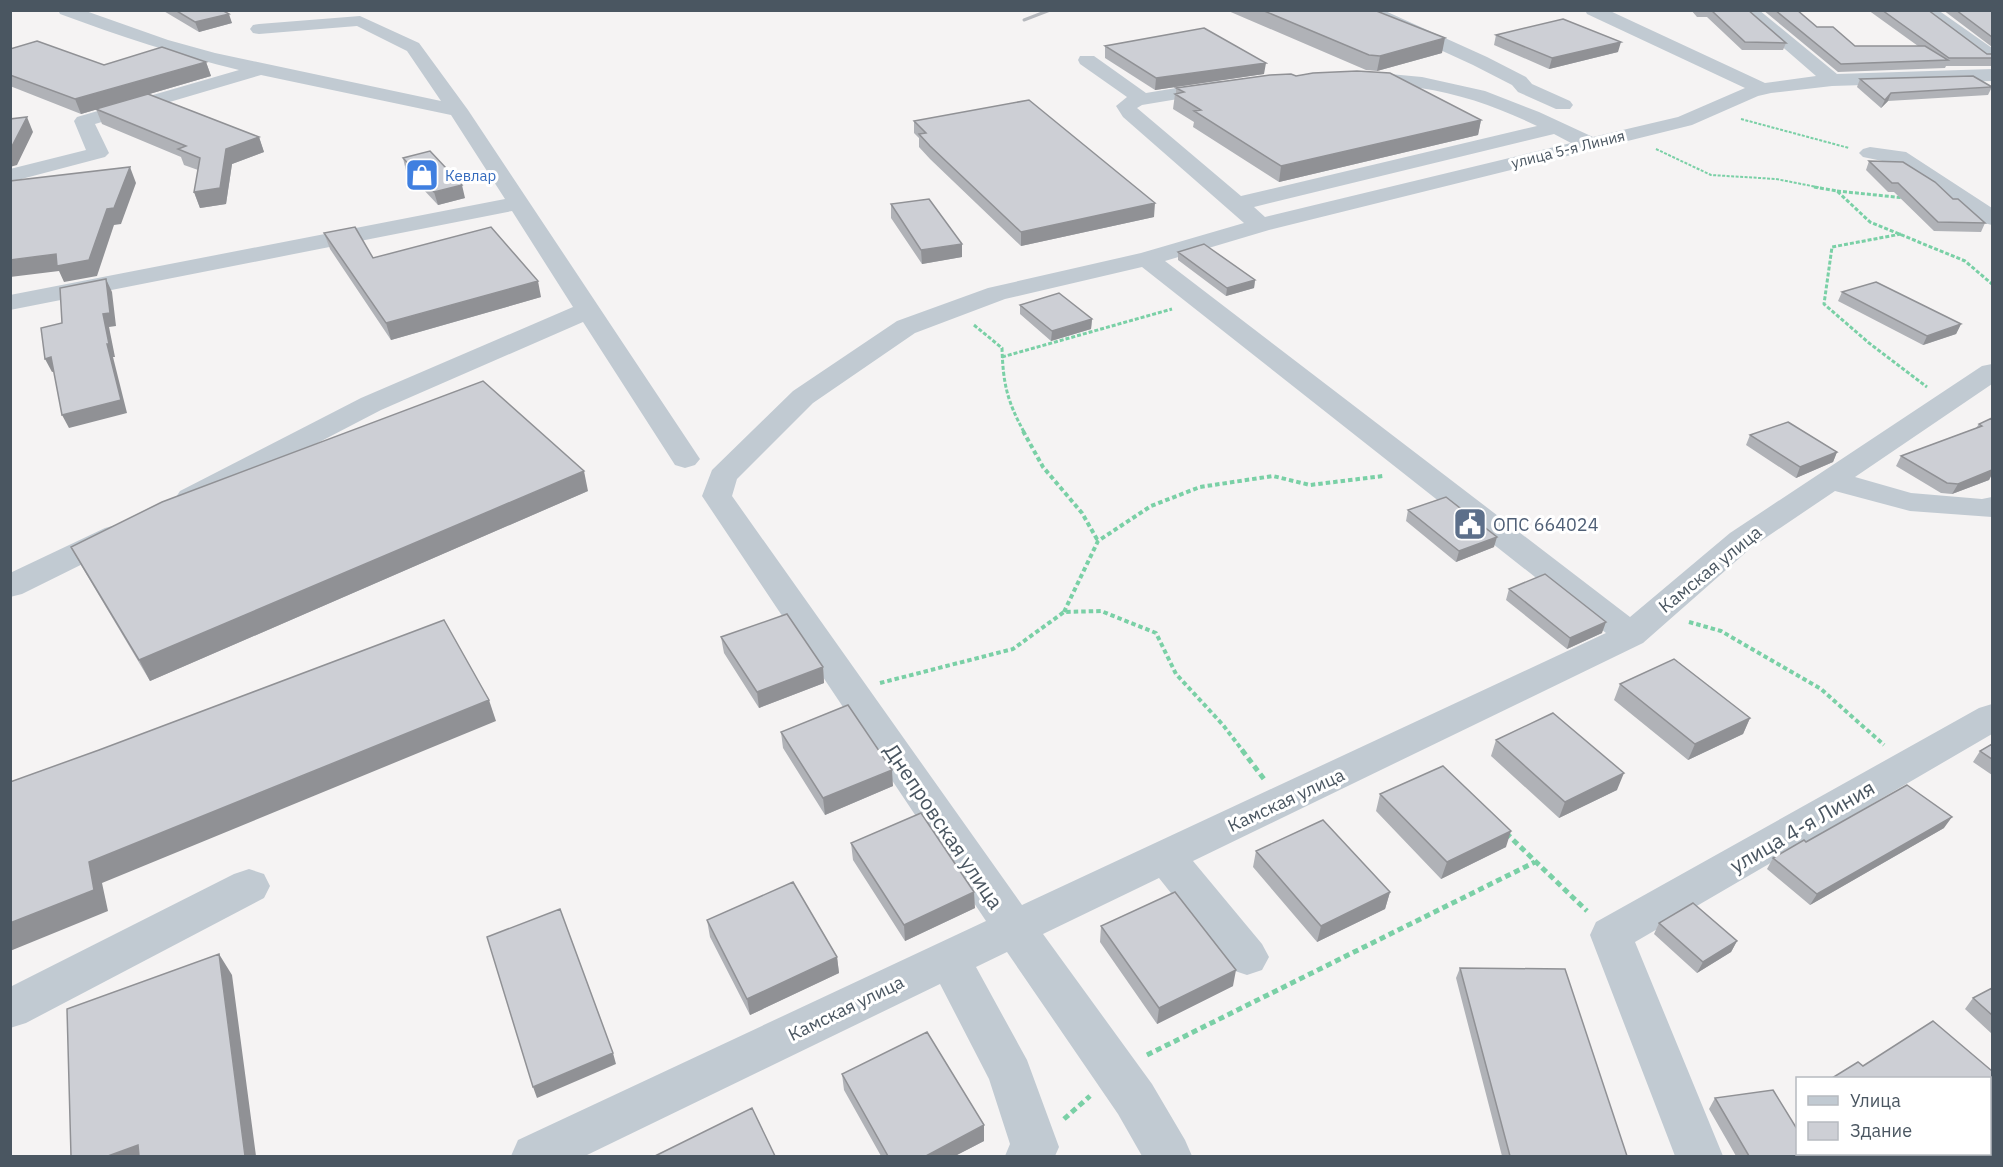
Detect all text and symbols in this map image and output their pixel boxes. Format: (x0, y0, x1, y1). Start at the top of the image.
street label: улица 5-я Линия (1509, 126, 1627, 172)
shop icon: Кевлар (404, 157, 440, 193)
place label: Кевлар (445, 166, 496, 185)
public building icon: ОПС 664024 (1452, 506, 1488, 542)
place label: ОПС 664024 (1493, 513, 1599, 536)
street label: Камская улица (1654, 520, 1767, 618)
street label: Днепровская улица (878, 738, 1010, 914)
street label: Камская улица (1224, 763, 1348, 837)
street label: улица 4-я Линия (1724, 773, 1880, 879)
street label: Камская улица (784, 970, 908, 1046)
legend (1796, 1077, 1991, 1155)
text: Улица (1850, 1089, 1901, 1112)
text: Здание (1850, 1119, 1912, 1142)

